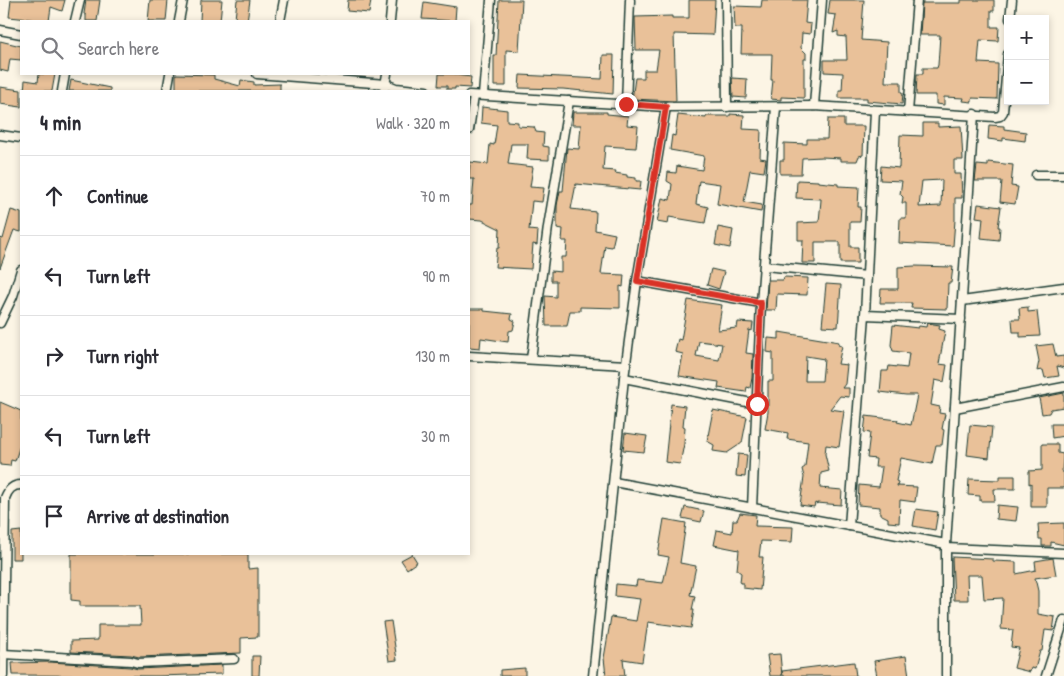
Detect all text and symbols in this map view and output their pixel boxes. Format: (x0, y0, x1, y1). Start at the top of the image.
map controls (1004, 15, 1049, 105)
button: + (1004, 15, 1049, 60)
search box (20, 20, 470, 75)
icon: search (38, 34, 66, 62)
text: Search here (78, 35, 159, 61)
button: − (1004, 60, 1049, 105)
route end (615, 93, 638, 116)
text: 4 min (40, 108, 81, 137)
text: Walk · 320 m (376, 112, 450, 134)
icon: ahead (40, 182, 68, 210)
text: Continue (87, 183, 148, 209)
text: 70 m (420, 185, 450, 207)
icon: left (40, 262, 68, 290)
text: Turn left (87, 263, 150, 289)
text: 90 m (422, 265, 450, 287)
icon: right (40, 342, 68, 370)
text: Turn right (87, 343, 158, 369)
text: 130 m (415, 345, 450, 367)
route start (746, 393, 769, 416)
icon: left (40, 422, 68, 450)
text: Turn left (87, 423, 150, 449)
text: 30 m (421, 425, 450, 447)
icon: arrive (40, 502, 68, 530)
text: Arrive at destination (87, 503, 229, 529)

